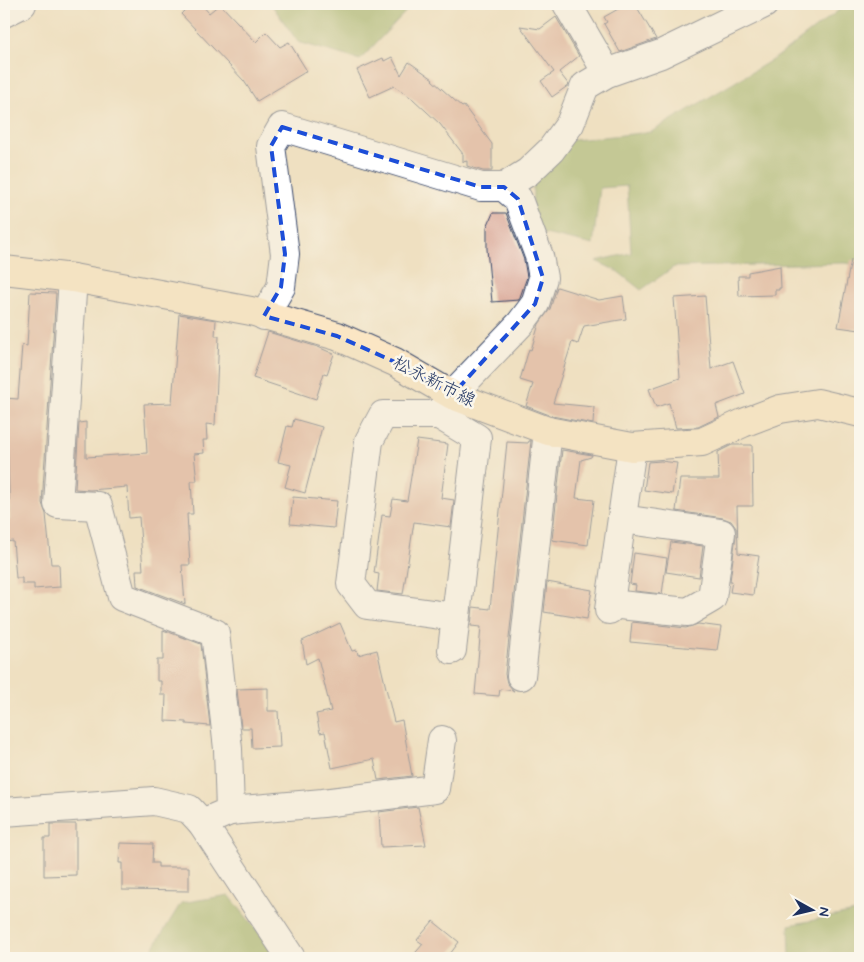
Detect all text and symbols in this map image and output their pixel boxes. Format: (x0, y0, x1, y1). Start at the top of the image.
street label: 松永新市線 (388, 351, 480, 413)
north arrow (786, 884, 836, 934)
text: N (814, 906, 833, 918)

